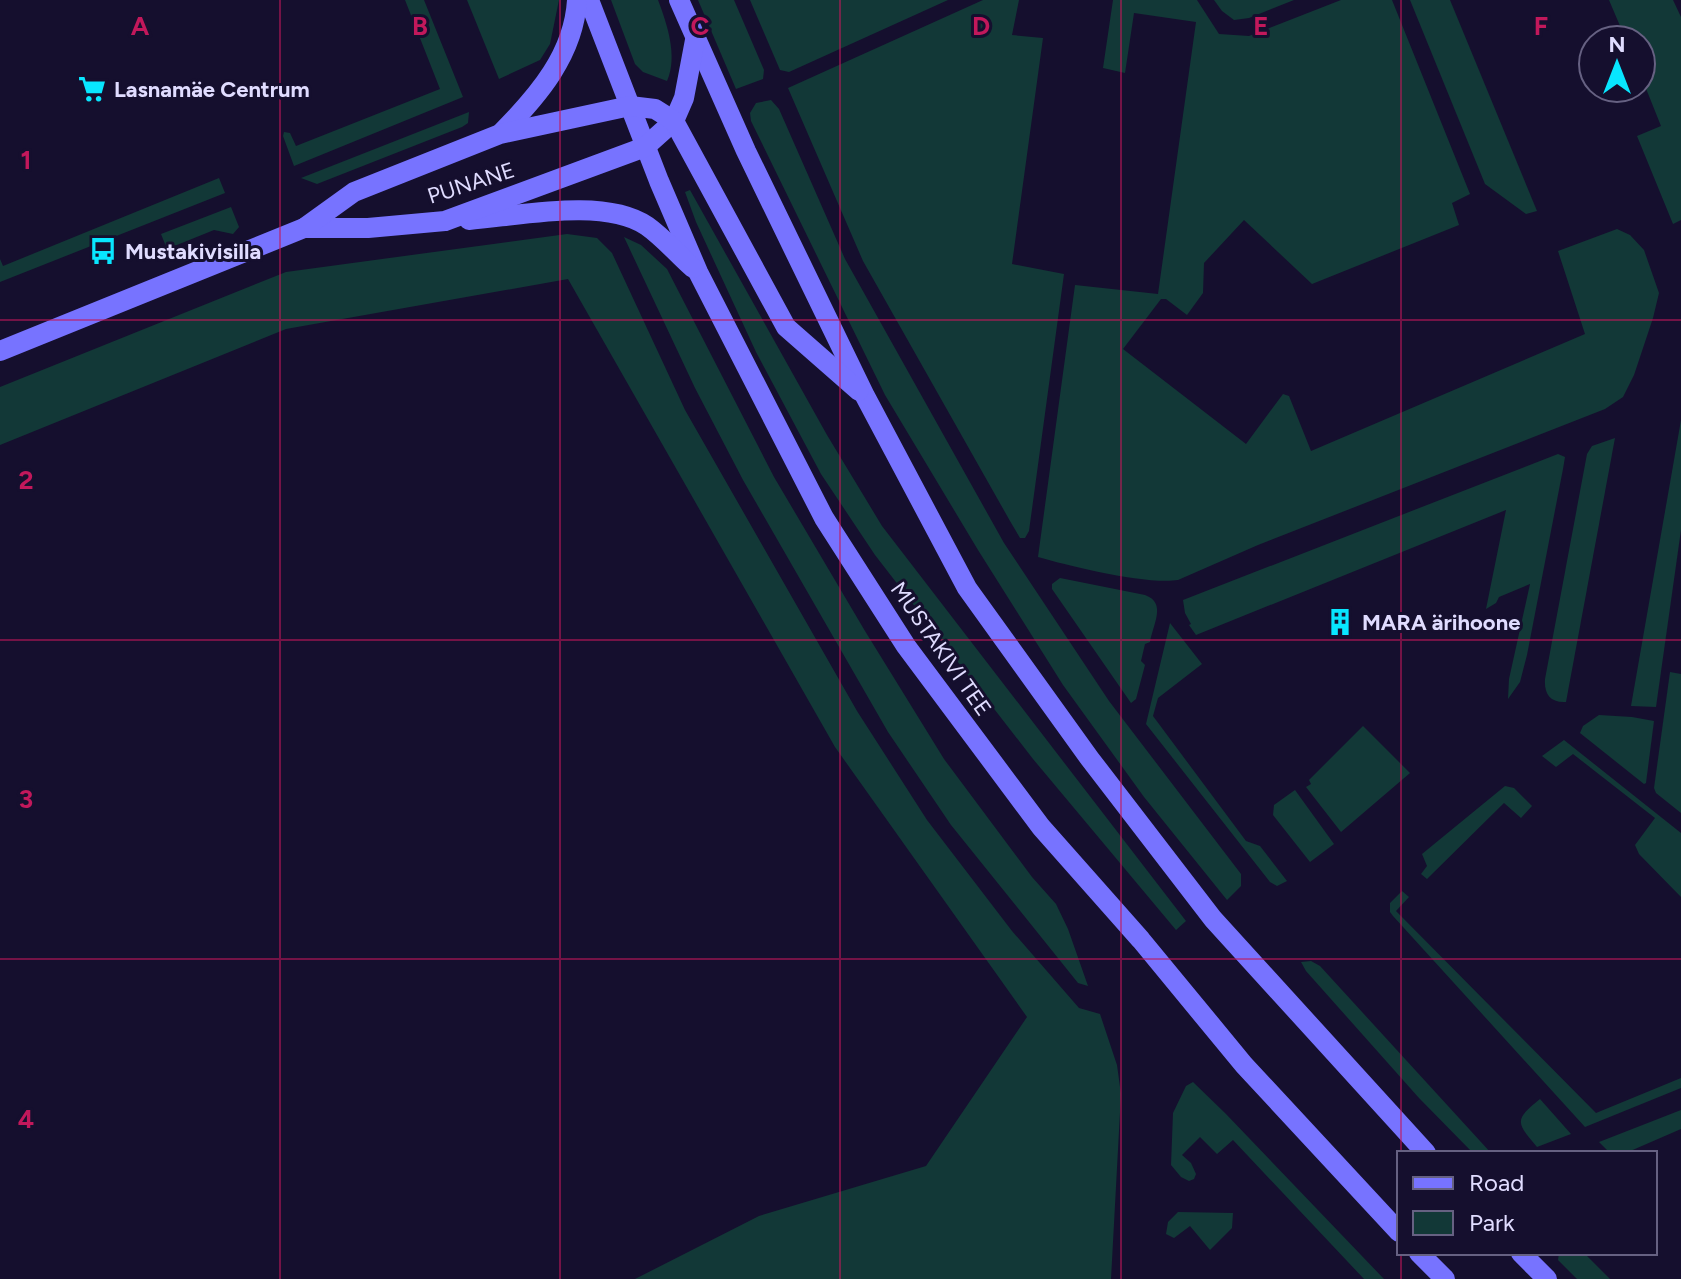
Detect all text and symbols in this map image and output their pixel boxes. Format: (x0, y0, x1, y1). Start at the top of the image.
text: A (131, 10, 150, 42)
text: B (412, 10, 428, 42)
text: C (691, 10, 710, 42)
text: D (972, 10, 990, 42)
text: E (1253, 10, 1269, 42)
text: F (1534, 10, 1548, 42)
north arrow (1577, 24, 1657, 104)
text: N (1608, 31, 1626, 58)
supermarket icon: Lasnamäe Centrum (77, 74, 107, 104)
place label: Lasnamäe Centrum (114, 76, 310, 103)
text: 1 (21, 144, 31, 176)
street label: PUNANE (424, 156, 518, 210)
bus stop icon: Mustakivisilla (88, 236, 118, 266)
place label: Mustakivisilla (125, 238, 261, 265)
text: 2 (18, 464, 34, 496)
street label: MUSTAKIVI TEE (885, 577, 997, 721)
building icon: MARA ärihoone (1325, 607, 1355, 637)
place label: MARA ärihoone (1362, 609, 1520, 636)
text: 3 (19, 783, 33, 815)
text: 4 (18, 1103, 34, 1135)
legend (1397, 1151, 1657, 1255)
text: Road (1469, 1168, 1524, 1197)
text: Park (1469, 1208, 1515, 1237)

